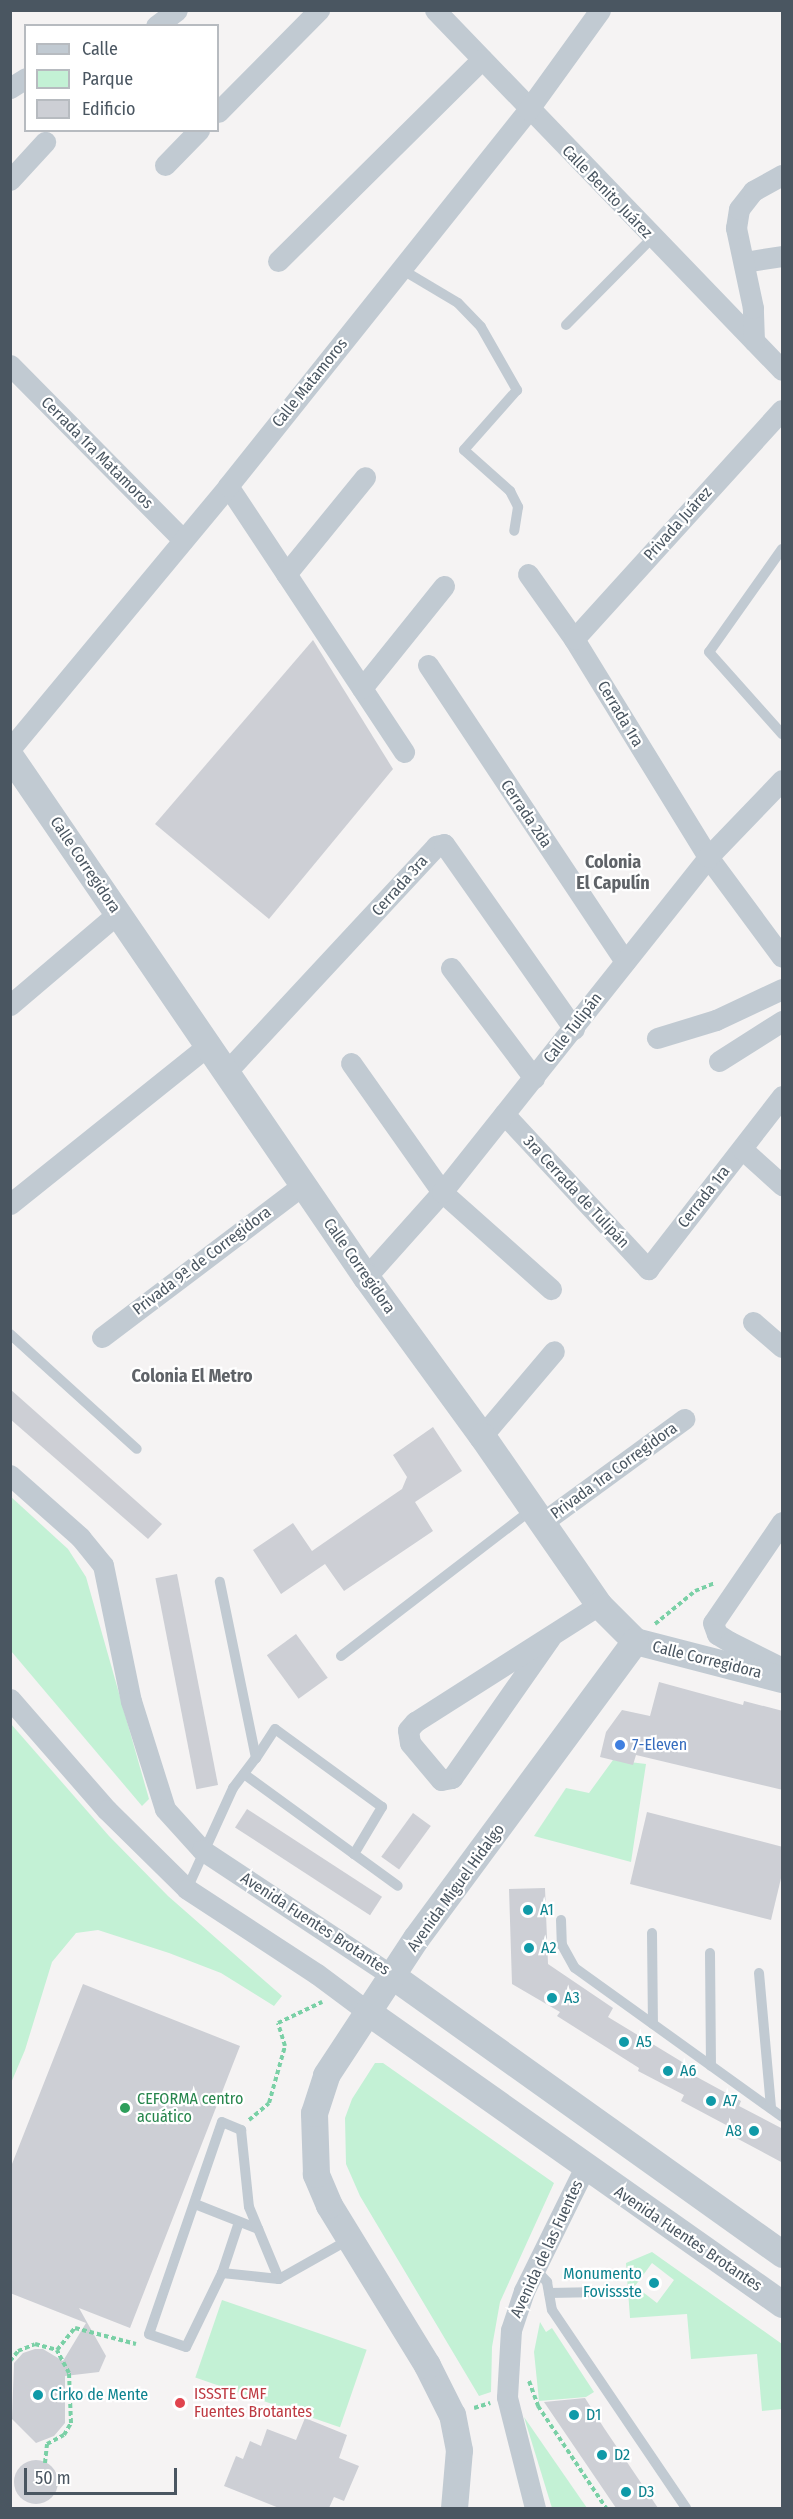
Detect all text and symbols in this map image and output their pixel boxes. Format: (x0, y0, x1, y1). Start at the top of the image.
legend (24, 24, 219, 132)
text: Calle (82, 38, 118, 60)
text: Parque (82, 68, 133, 90)
text: Edificio (82, 98, 135, 120)
street label: Calle Benito Juárez (558, 142, 656, 242)
street label: Calle Matamoros (268, 335, 352, 431)
street label: Cerrada 1ra Matamoros (37, 393, 157, 513)
street label: Privada Juárez (640, 483, 716, 565)
street label: Cerrada 1ra (593, 678, 647, 750)
street label: Cerrada 2da (496, 776, 556, 852)
street label: Calle Corregidora (46, 813, 124, 917)
street label: Cerrada 3ra (368, 852, 432, 920)
district label: Colonia El Capulín (576, 852, 650, 894)
street label: Calle Tulipán (540, 989, 606, 1067)
street label: 3ra Cerrada de Tulipán (519, 1132, 633, 1252)
street label: Cerrada 1ra (674, 1162, 734, 1232)
street label: Privada 9ª de Corregidora (129, 1203, 275, 1319)
street label: Calle Corregidora (319, 1215, 399, 1317)
district label: Colonia El Metro (131, 1365, 253, 1387)
street label: Privada 1ra Corregidora (547, 1419, 681, 1523)
street label: Calle Corregidora (650, 1637, 764, 1683)
place label: 7-Eleven (632, 1735, 687, 1755)
marker: 7-Eleven (613, 1738, 627, 1752)
street label: Avenida Miguel Hidalgo (403, 1820, 509, 1956)
street label: Avenida Fuentes Brotantes (237, 1869, 393, 1979)
place label: A1 (540, 1900, 554, 1920)
marker: A1 (521, 1903, 535, 1917)
place label: A2 (541, 1938, 557, 1958)
marker: A2 (522, 1941, 536, 1955)
place label: A3 (564, 1988, 580, 2008)
marker: A3 (545, 1991, 559, 2005)
place label: A5 (636, 2032, 652, 2052)
marker: A5 (617, 2035, 631, 2049)
place label: A6 (680, 2061, 696, 2081)
marker: A6 (661, 2064, 675, 2078)
place label: CEFORMA centro acuático (137, 2089, 243, 2127)
place label: A7 (723, 2091, 738, 2111)
marker: A7 (704, 2094, 718, 2108)
marker: CEFORMA centro acuático (118, 2101, 132, 2115)
place label: A8 (726, 2121, 742, 2141)
marker: A8 (747, 2124, 761, 2138)
street label: Avenida de las Fuentes (507, 2177, 587, 2321)
street label: Avenida Fuentes Brotantes (610, 2182, 766, 2296)
place label: Monumento Fovissste (563, 2264, 642, 2302)
marker: Monumento Fovissste (647, 2276, 661, 2290)
place label: ISSSTE CMF Fuentes Brotantes (194, 2384, 312, 2422)
place label: Cirko de Mente (50, 2385, 148, 2405)
marker: Cirko de Mente (31, 2388, 45, 2402)
marker: ISSSTE CMF Fuentes Brotantes (171, 2394, 189, 2412)
place label: D1 (586, 2405, 601, 2425)
marker: D1 (567, 2408, 581, 2422)
place label: D2 (614, 2445, 630, 2465)
marker: D2 (595, 2448, 609, 2462)
scale bar (27, 2456, 180, 2494)
text: 50 m (35, 2467, 71, 2489)
place label: D3 (638, 2482, 654, 2502)
marker: D3 (619, 2485, 633, 2499)

